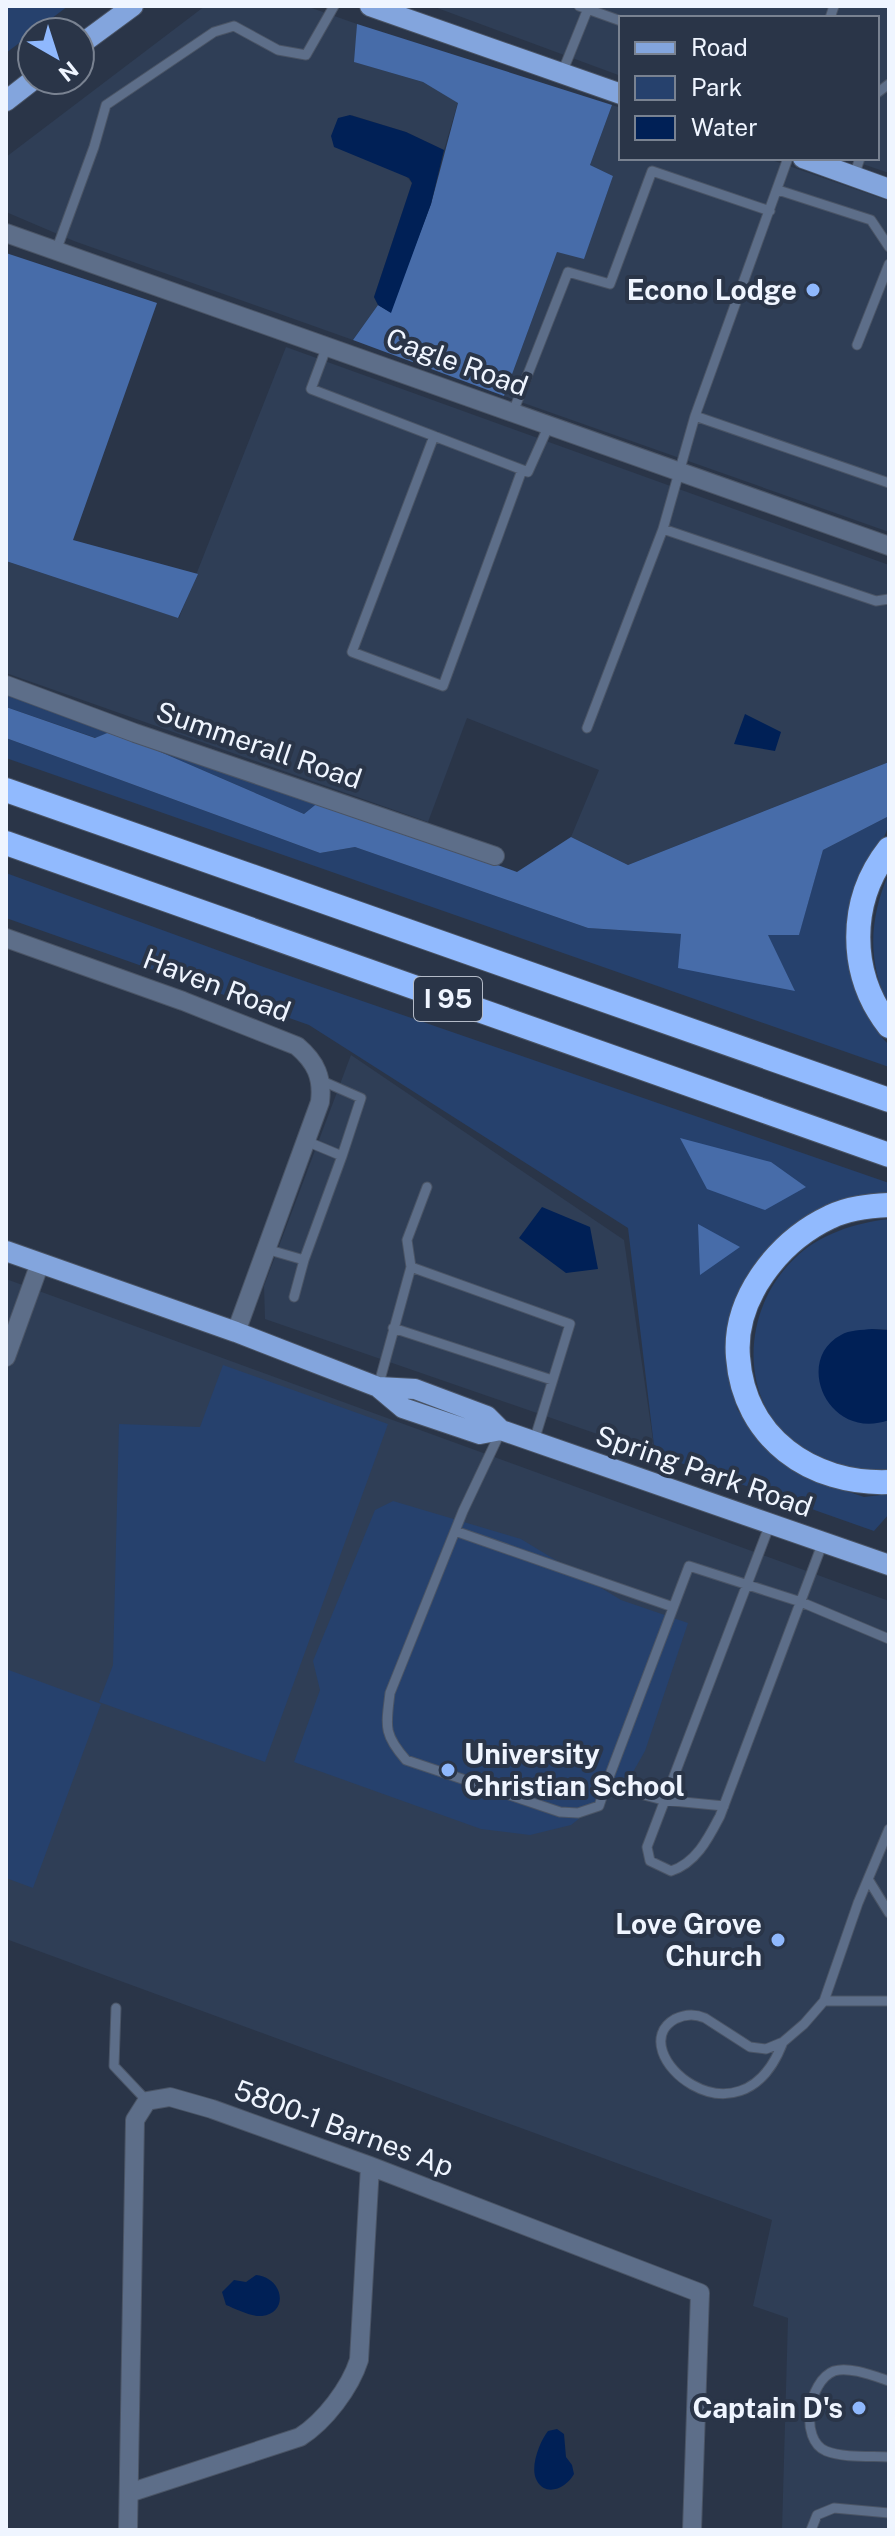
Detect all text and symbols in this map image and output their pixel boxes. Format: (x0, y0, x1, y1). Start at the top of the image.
north arrow (16, 16, 96, 96)
legend (619, 16, 879, 160)
text: Road (691, 33, 748, 61)
text: N (54, 56, 83, 87)
text: Park (691, 73, 742, 101)
text: Water (691, 113, 758, 141)
place label: Econo Lodge (627, 273, 797, 306)
marker: Econo Lodge (804, 281, 822, 299)
street label: Cagle Road (382, 321, 533, 402)
street label: Summerall Road (152, 694, 366, 795)
street label: Haven Road (139, 941, 296, 1028)
road number: I 95 (414, 977, 482, 1021)
street label: Spring Park Road (592, 1418, 817, 1523)
place label: University Christian School (464, 1737, 685, 1802)
marker: University Christian School (439, 1761, 457, 1779)
place label: Love Grove Church (615, 1907, 762, 1972)
marker: Love Grove Church (769, 1931, 787, 1949)
street label: 5800-1 Barnes Ap (230, 2072, 458, 2183)
place label: Captain D's (692, 2391, 843, 2424)
marker: Captain D's (850, 2399, 868, 2417)

